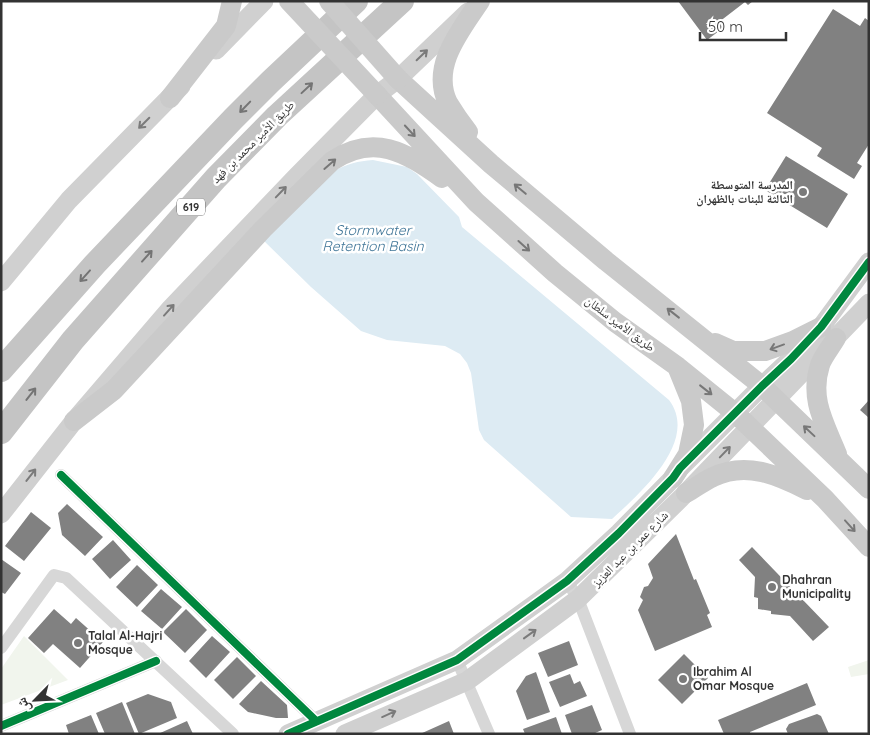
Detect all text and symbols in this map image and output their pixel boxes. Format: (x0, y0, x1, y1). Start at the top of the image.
scale bar (700, 10, 786, 42)
text: 50 m (708, 17, 743, 36)
one-way arrow (416, 49, 429, 61)
one-way arrow (301, 82, 314, 94)
street label: طريق الأمير محمد بن فهد (208, 97, 298, 187)
one-way arrow (239, 101, 251, 113)
one-way arrow (138, 117, 150, 130)
one-way arrow (404, 125, 416, 137)
one-way arrow (323, 159, 336, 170)
place label: المدرسة المتوسطة الثالثة للبنات بالظهران (696, 177, 793, 207)
one-way arrow (513, 183, 526, 194)
one-way arrow (275, 186, 287, 199)
marker: المدرسة المتوسطة الثالثة للبنات بالظهران (797, 186, 809, 198)
road number: 619 (177, 198, 205, 216)
water label: Stormwater Retention Basin (322, 221, 425, 255)
one-way arrow (518, 240, 531, 252)
one-way arrow (141, 250, 153, 263)
one-way arrow (79, 269, 90, 282)
street label: طريق الأمير سلطان (582, 293, 658, 355)
one-way arrow (163, 304, 175, 317)
one-way arrow (667, 308, 680, 319)
one-way arrow (770, 343, 785, 352)
one-way arrow (700, 385, 713, 396)
one-way arrow (26, 387, 36, 401)
one-way arrow (802, 425, 815, 437)
one-way arrow (719, 446, 731, 458)
one-way arrow (26, 469, 37, 482)
street label: شارع عمر بن عبد العزيز (588, 507, 672, 591)
one-way arrow (844, 519, 855, 532)
place label: Dhahran Municipality (782, 572, 851, 601)
marker: Dhahran Municipality (766, 581, 778, 593)
place label: Talal Al-Hajri Mosque (88, 628, 163, 657)
one-way arrow (523, 629, 536, 640)
marker: Talal Al-Hajri Mosque (72, 637, 84, 649)
place label: Ibrahim Al Omar Mosque (693, 664, 774, 693)
marker: Ibrahim Al Omar Mosque (677, 673, 689, 685)
north arrow (10, 675, 60, 725)
text: ش (12, 695, 34, 716)
one-way arrow (381, 709, 396, 719)

